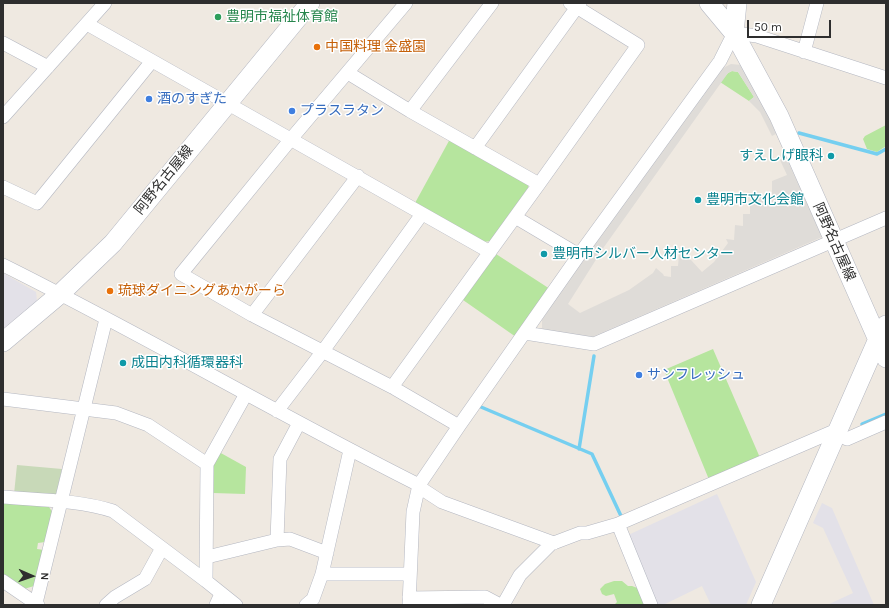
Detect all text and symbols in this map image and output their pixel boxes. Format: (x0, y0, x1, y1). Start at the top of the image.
place label: 豊明市福祉体育館 (226, 9, 338, 25)
marker: 豊明市福祉体育館 (213, 12, 223, 22)
scale bar (749, 12, 833, 38)
text: 50 m (754, 20, 782, 34)
place label: 中国料理 金盛園 (325, 39, 426, 55)
marker: 中国料理 金盛園 (312, 42, 322, 52)
place label: 酒のすぎた (157, 91, 227, 107)
marker: 酒のすぎた (144, 94, 154, 104)
place label: プラスラタン (300, 103, 384, 119)
marker: プラスラタン (287, 106, 297, 116)
street label: 阿野名古屋線 (131, 142, 197, 218)
place label: すえしげ眼科 (739, 148, 823, 164)
marker: すえしげ眼科 (826, 151, 836, 161)
place label: 豊明市文化会館 (706, 192, 804, 208)
marker: 豊明市文化会館 (693, 195, 703, 205)
street label: 阿野名古屋線 (809, 200, 859, 284)
place label: 豊明市シルバー人材センター (552, 246, 734, 262)
marker: 豊明市シルバー人材センター (539, 249, 549, 259)
place label: 琉球ダイニングあかがーら (118, 283, 286, 299)
marker: 琉球ダイニングあかがーら (105, 286, 115, 296)
place label: 成田内科循環器科 (131, 355, 243, 371)
marker: 成田内科循環器科 (118, 358, 128, 368)
place label: サンフレッシュ (647, 367, 745, 383)
marker: サンフレッシュ (634, 370, 644, 380)
north arrow (12, 556, 52, 596)
text: N (38, 572, 51, 581)

